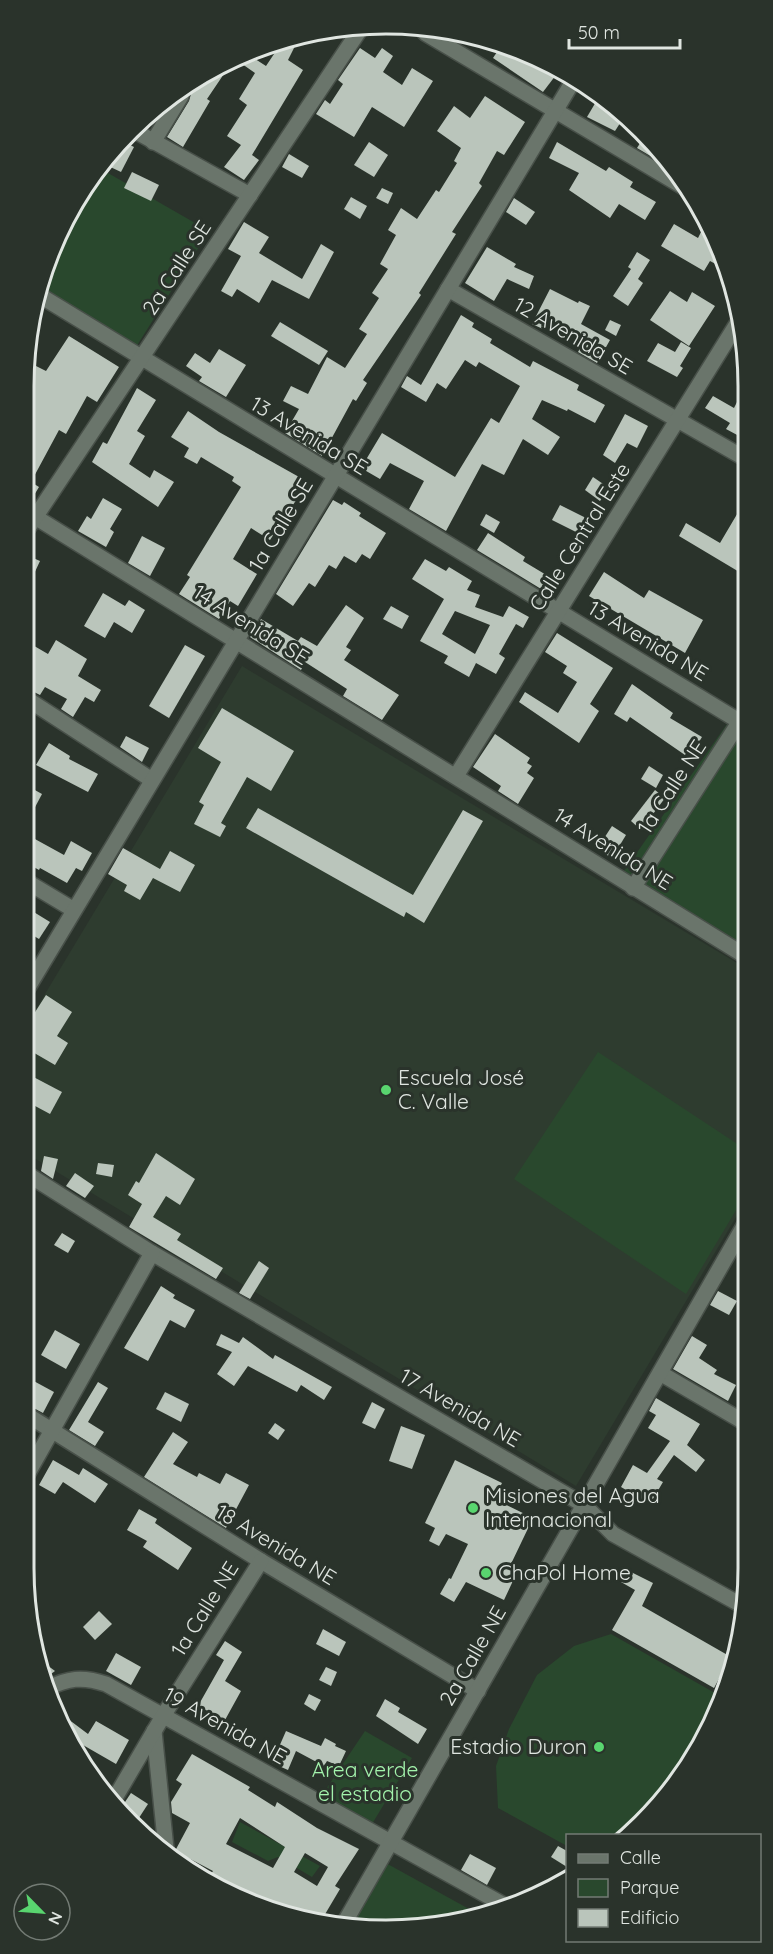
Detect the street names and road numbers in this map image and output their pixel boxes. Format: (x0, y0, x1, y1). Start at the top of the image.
street label: 2a Calle SE (136, 215, 216, 320)
street label: 12 Avenida SE (510, 291, 637, 380)
street label: 13 Avenida SE (246, 390, 373, 480)
street label: Calle Central Este (523, 457, 635, 615)
street label: 1a Calle SE (242, 473, 318, 576)
street label: 14 Avenida SE (189, 578, 314, 670)
street label: 13 Avenida NE (584, 594, 713, 686)
street label: 1a Calle NE (631, 735, 711, 838)
street label: 14 Avenida NE (549, 801, 678, 895)
street label: 17 Avenida NE (395, 1362, 526, 1452)
street label: 18 Avenida NE (212, 1498, 341, 1590)
street label: 1a Calle NE (165, 1556, 244, 1661)
street label: 2a Calle NE (433, 1601, 511, 1710)
street label: 19 Avenida NE (160, 1681, 291, 1769)

